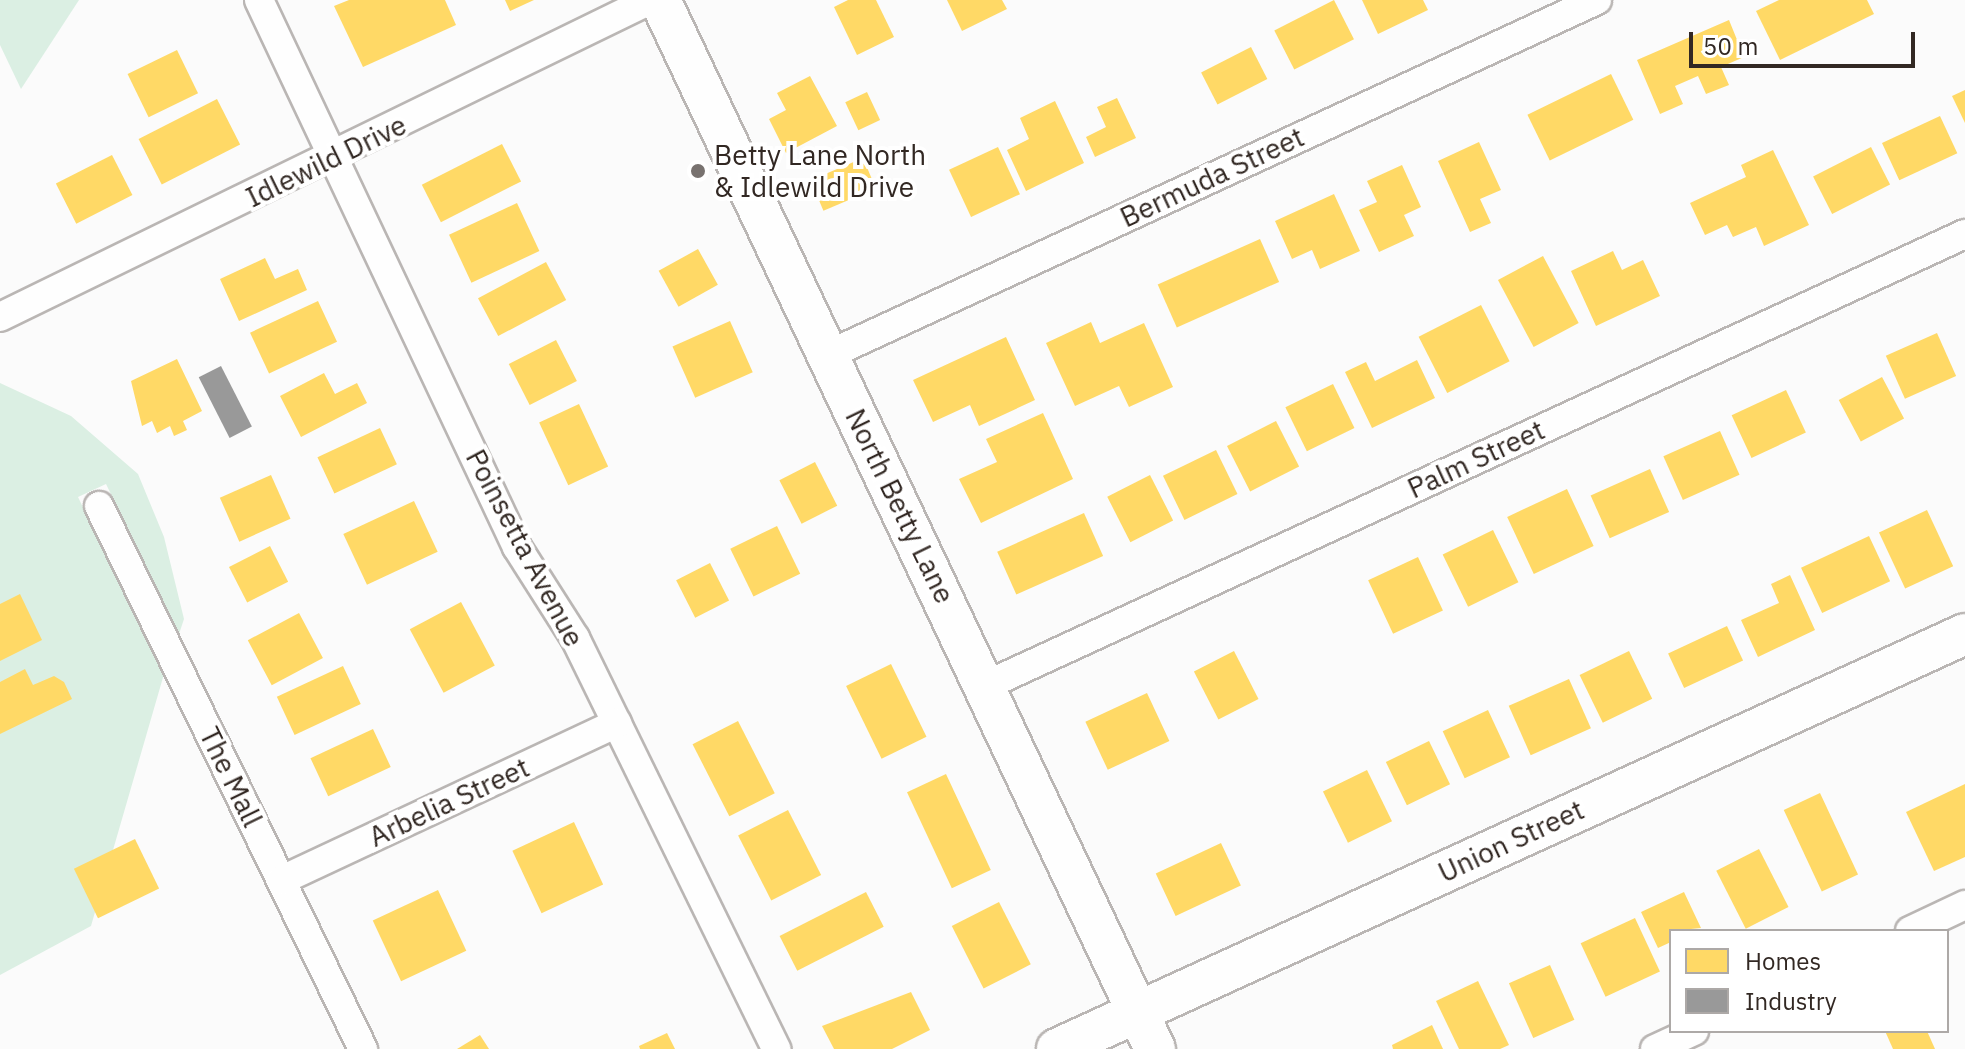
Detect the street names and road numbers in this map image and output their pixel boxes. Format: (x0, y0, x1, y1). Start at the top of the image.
street label: Idlewild Drive (240, 108, 412, 214)
street label: Bermuda Street (1115, 120, 1309, 234)
street label: North Betty Lane (838, 403, 962, 609)
street label: Palm Street (1402, 413, 1550, 505)
street label: Poinsetta Avenue (459, 444, 591, 652)
street label: The Mall (193, 722, 269, 832)
street label: Arbelia Street (364, 750, 534, 854)
street label: Union Street (1433, 793, 1589, 889)

